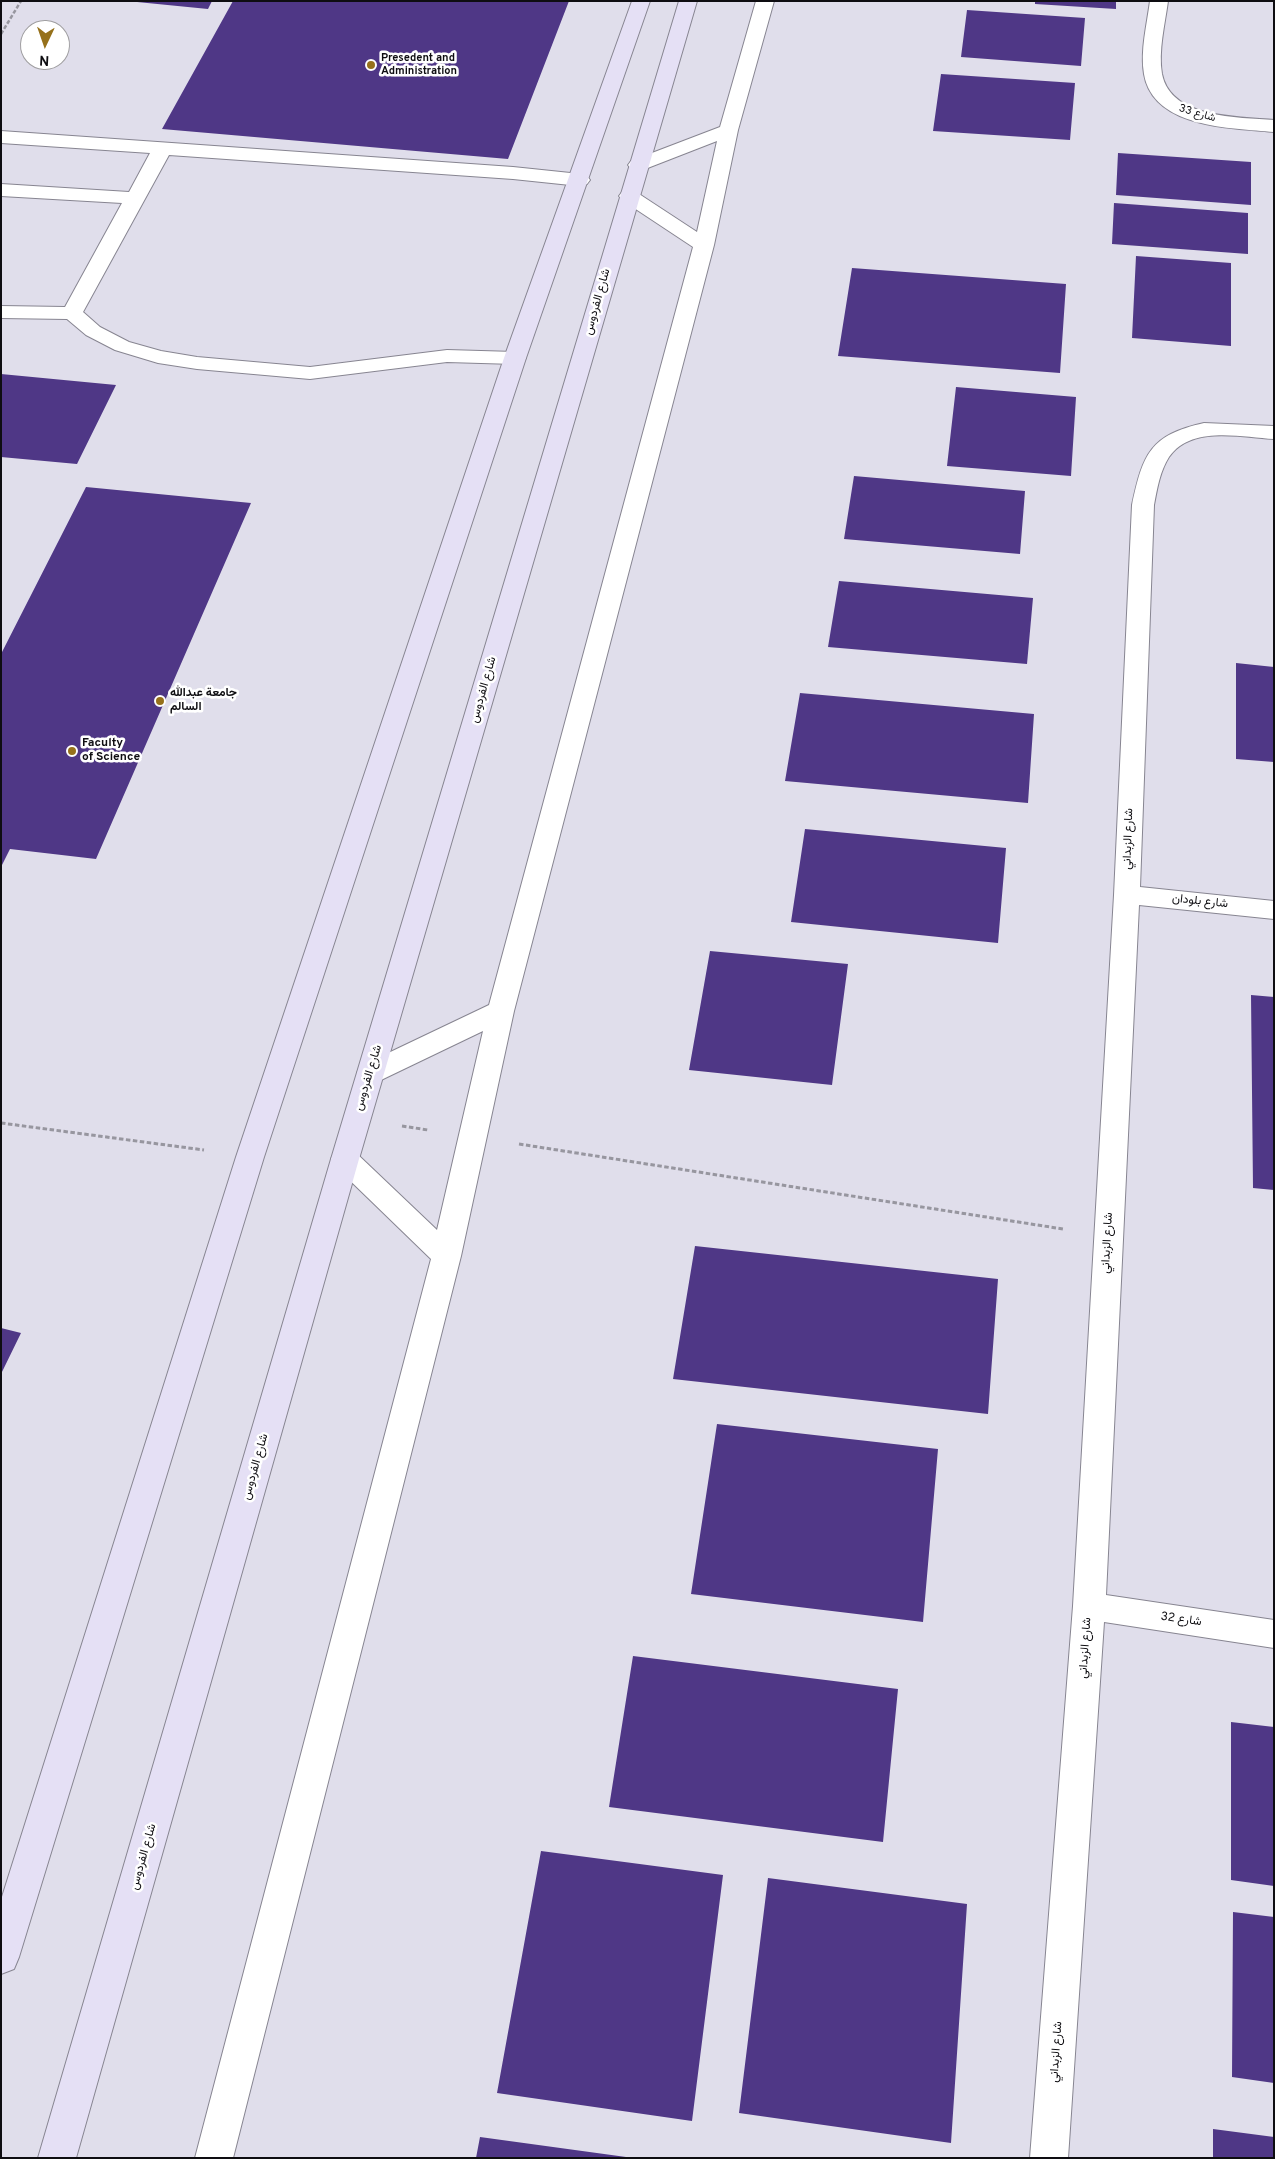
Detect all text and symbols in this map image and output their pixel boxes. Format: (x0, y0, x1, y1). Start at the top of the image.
north arrow (20, 20, 70, 70)
text: N (39, 51, 50, 68)
place label: Presedent and Administration (381, 52, 457, 78)
marker: Presedent and Administration (365, 59, 377, 71)
street label: شارع 33 (1177, 102, 1217, 126)
street label: شارع الفردوس (582, 267, 614, 337)
street label: شارع الفردوس (468, 655, 500, 725)
place label: جامعة عبدالله السالم (170, 687, 237, 715)
marker: جامعة عبدالله السالم (154, 695, 166, 707)
place label: Faculty of Science (82, 737, 140, 765)
marker: Faculty of Science (66, 745, 78, 757)
street label: شارع الزبداني (1121, 808, 1137, 870)
street label: شارع بلودان (1171, 892, 1229, 912)
street label: شارع الفردوس (352, 1043, 386, 1113)
street label: شارع الزبداني (1099, 1212, 1117, 1274)
street label: شارع الفردوس (240, 1432, 272, 1502)
street label: شارع 32 (1160, 1610, 1202, 1630)
street label: شارع الزبداني (1077, 1617, 1095, 1679)
street label: شارع الفردوس (128, 1822, 160, 1892)
street label: شارع الزبداني (1048, 2021, 1066, 2083)

